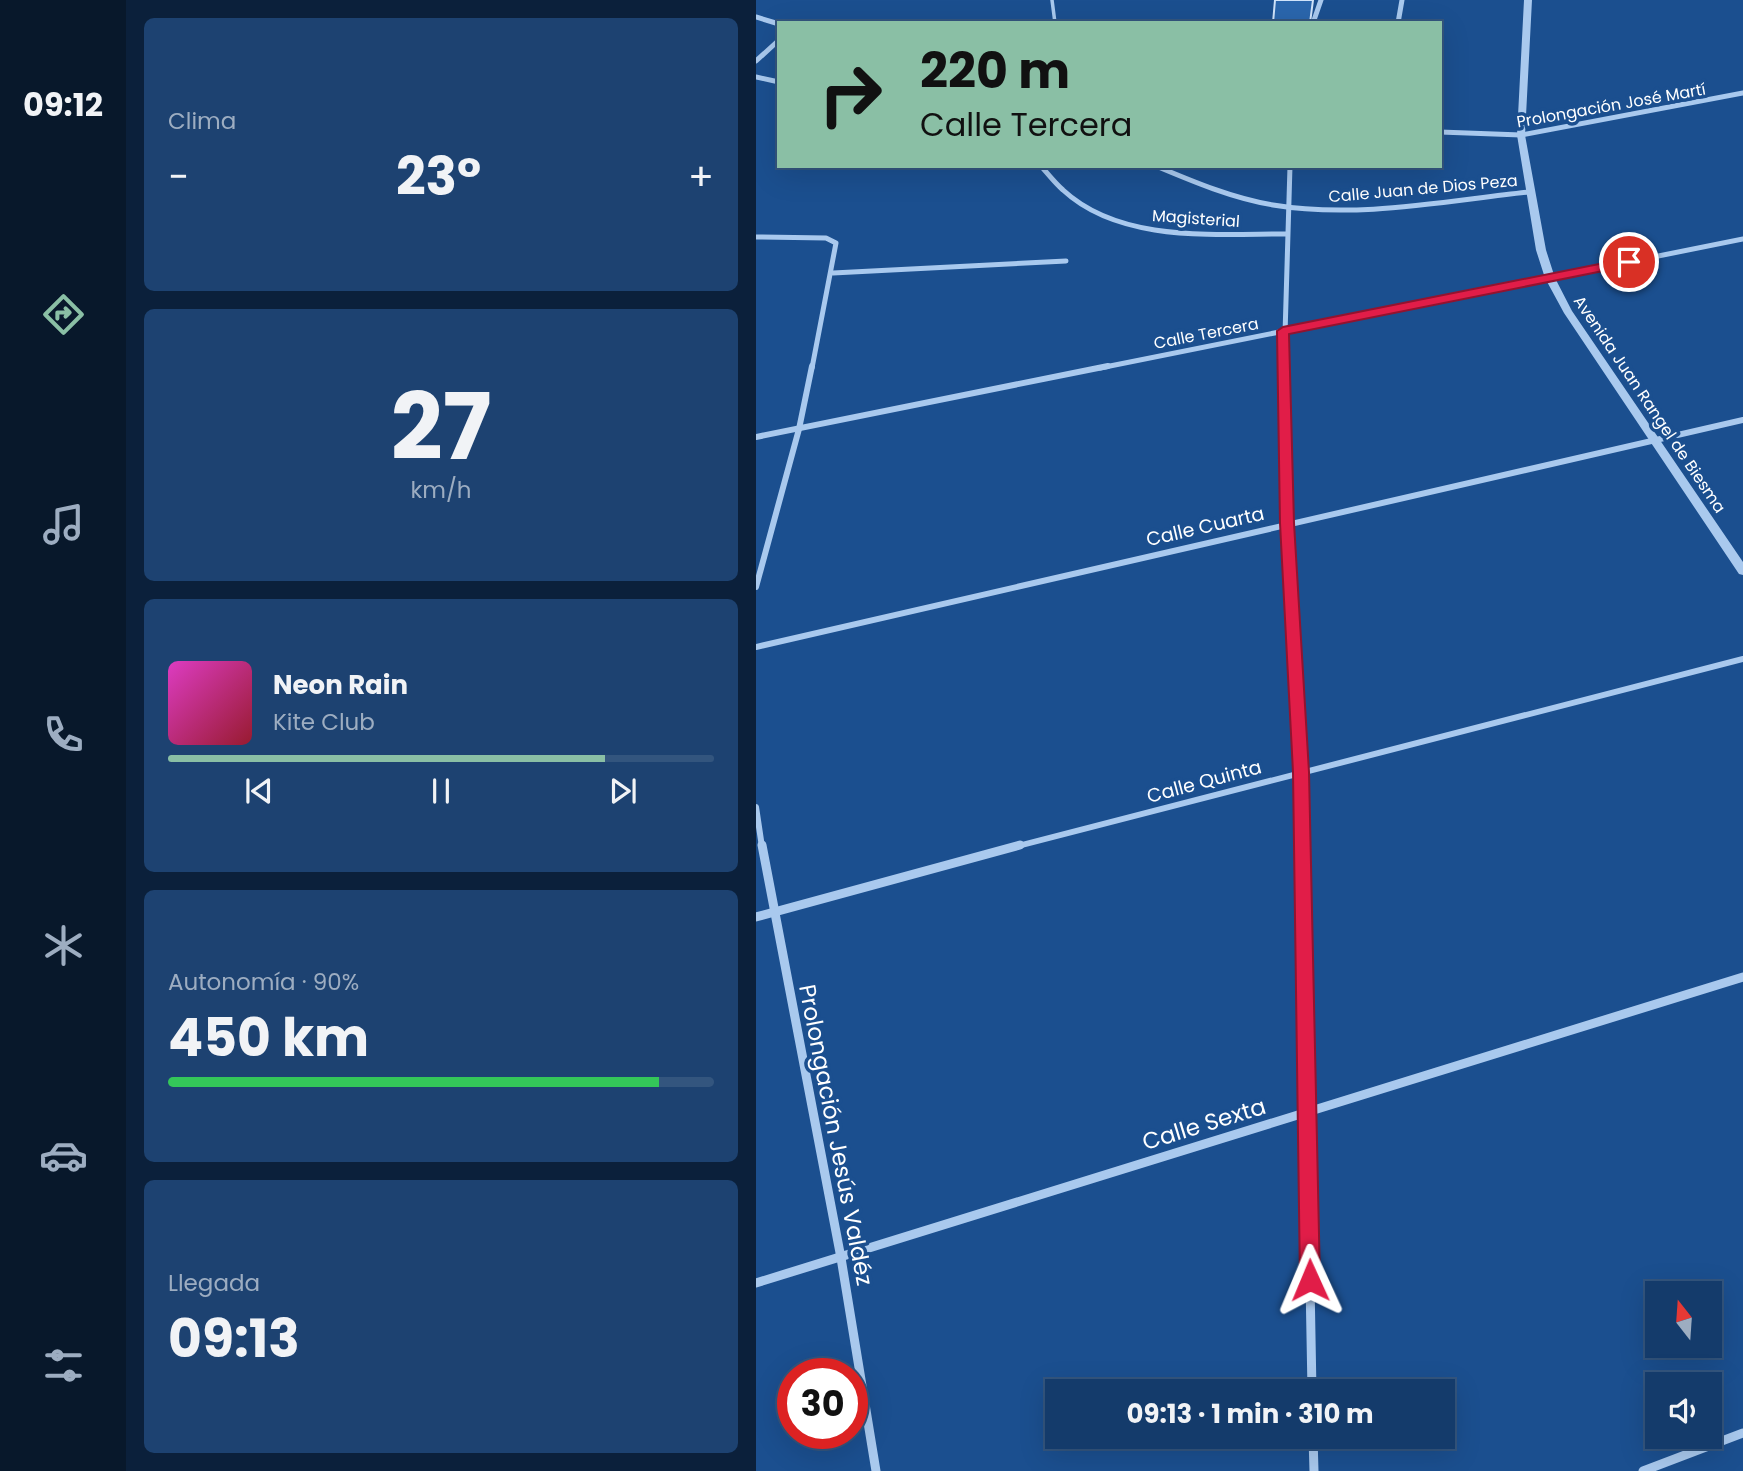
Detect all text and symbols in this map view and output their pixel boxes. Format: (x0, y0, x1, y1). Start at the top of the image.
text: 220 m (920, 37, 1070, 105)
icon: right (805, 49, 896, 140)
street label: Prolongación José Martí (1515, 78, 1707, 133)
text: 09:12 (23, 82, 103, 127)
text: Calle Tercera (920, 102, 1132, 147)
text: Clima (168, 105, 236, 137)
text: 23° (396, 140, 481, 213)
text: − (168, 150, 189, 203)
text: + (688, 150, 714, 203)
street label: Calle Juan de Dios Peza (1328, 169, 1519, 208)
street label: Magisterial (1151, 204, 1241, 233)
pin (1599, 232, 1659, 292)
icon: arrive (1610, 243, 1648, 281)
icon: directions (39, 290, 88, 339)
street label: Avenida Juan Rangel de Biesma (1568, 291, 1731, 518)
street label: Calle Tercera (1152, 312, 1260, 355)
text: 27 (391, 363, 491, 491)
text: km/h (410, 474, 472, 506)
icon: music (39, 500, 88, 549)
street label: Calle Cuarta (1143, 500, 1267, 553)
text: Neon Rain (273, 667, 408, 703)
text: Kite Club (273, 706, 375, 738)
icon: phone (39, 710, 88, 759)
street label: Calle Quinta (1144, 753, 1264, 810)
icon: previous (240, 772, 278, 810)
icon: pause (422, 772, 460, 810)
icon: next (604, 772, 642, 810)
icon: climate (39, 921, 88, 970)
text: Autonomía · 90% (168, 966, 359, 998)
street label: Prolongación Jesús Valdéz (791, 982, 881, 1288)
text: 450 km (168, 1001, 369, 1074)
street label: Calle Sexta (1138, 1090, 1270, 1158)
icon: car (39, 1131, 88, 1180)
position arrow (1273, 1243, 1347, 1317)
text: Llegada (168, 1267, 260, 1299)
north arrow (1645, 1281, 1722, 1358)
map controls (1645, 1281, 1722, 1449)
text: 09:13 (168, 1302, 300, 1375)
icon: filters (39, 1341, 88, 1390)
speed limit sign: 30 (777, 1358, 868, 1449)
button: sound (1645, 1372, 1722, 1449)
text: 09:13 · 1 min · 310 m (1127, 1396, 1373, 1432)

